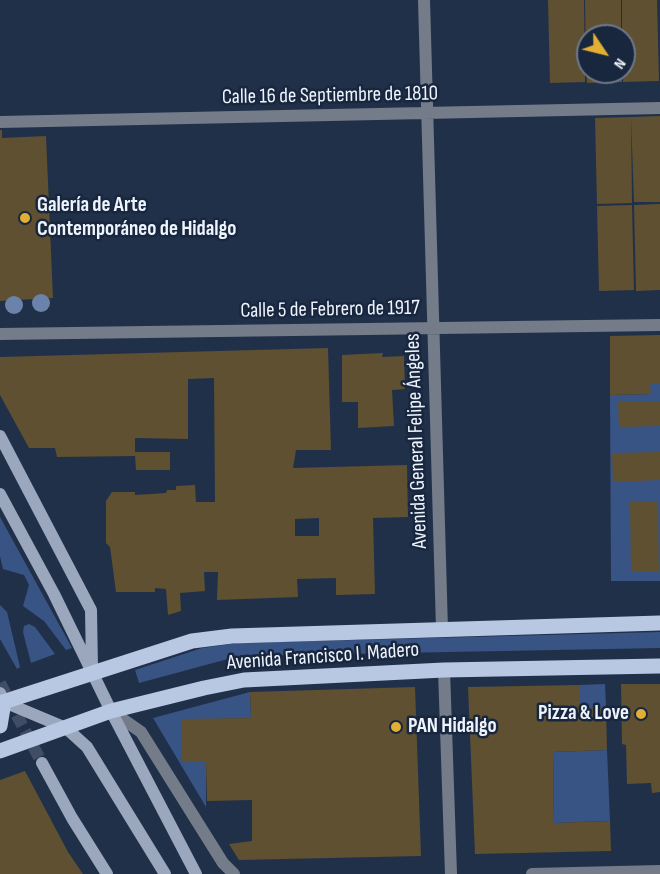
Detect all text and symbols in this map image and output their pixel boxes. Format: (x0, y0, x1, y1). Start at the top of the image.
north arrow (576, 24, 636, 84)
text: N (609, 55, 630, 72)
street label: Calle 16 de Septiembre de 1810 (222, 82, 438, 110)
place label: Galería de Arte Contemporáneo de Hidalgo (37, 193, 236, 243)
marker: Galería de Arte Contemporáneo de Hidalgo (18, 211, 32, 225)
street label: Calle 5 de Febrero de 1917 (240, 296, 420, 324)
street label: Avenida General Felipe Ángeles (401, 333, 433, 549)
street label: Avenida Francisco I. Madero (226, 638, 420, 676)
place label: Pizza & Love (538, 701, 629, 727)
marker: Pizza & Love (634, 707, 648, 721)
place label: PAN Hidalgo (408, 714, 497, 740)
marker: PAN Hidalgo (389, 720, 403, 734)

